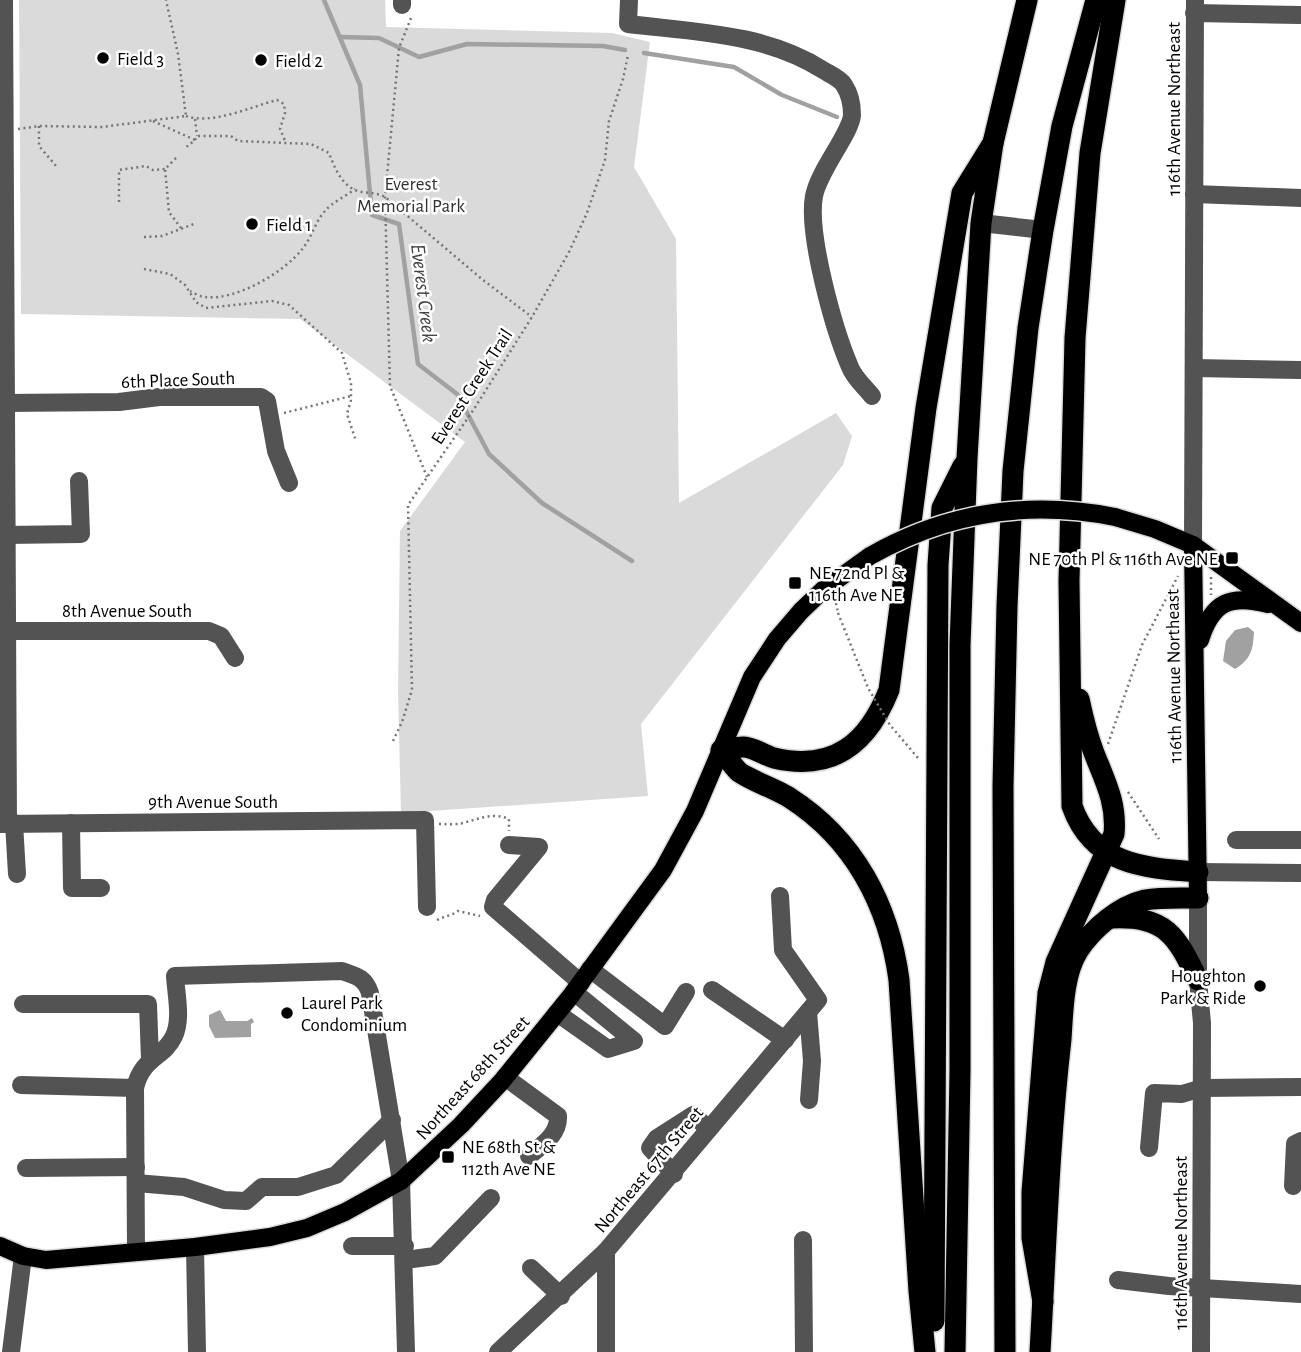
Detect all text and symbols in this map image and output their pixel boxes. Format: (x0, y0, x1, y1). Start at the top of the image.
street label: 116th Avenue Northeast (1165, 22, 1184, 196)
marker: Field 3 (95, 50, 111, 66)
place label: Field 3 (117, 50, 164, 69)
marker: Field 2 (253, 52, 269, 68)
place label: Field 2 (275, 52, 323, 71)
park label: Everest Memorial Park (357, 175, 465, 216)
marker: Field 1 (244, 216, 260, 232)
place label: Field 1 (266, 216, 312, 235)
water label: Everest Creek (407, 243, 440, 344)
street label: Everest Creek Trail (428, 326, 517, 448)
street label: 6th Place South (121, 369, 235, 392)
place label: NE 70th Pl & 116th Ave NE (1028, 550, 1218, 569)
marker: NE 70th Pl & 116th Ave NE (1224, 550, 1240, 566)
place label: NE 72nd Pl & 116th Ave NE (809, 564, 905, 605)
marker: NE 72nd Pl & 116th Ave NE (787, 575, 803, 591)
street label: 116th Avenue Northeast (1163, 589, 1186, 763)
street label: 8th Avenue South (62, 602, 192, 621)
street label: 9th Avenue South (148, 793, 278, 812)
place label: Houghton Park & Ride (1160, 967, 1246, 1008)
marker: Houghton Park & Ride (1252, 978, 1268, 994)
place label: Laurel Park Condominium (301, 994, 407, 1035)
marker: Laurel Park Condominium (279, 1005, 295, 1021)
street label: Northeast 68th Street (413, 1012, 533, 1144)
street label: Northeast 67th Street (591, 1103, 707, 1237)
place label: NE 68th St & 112th Ave NE (462, 1138, 556, 1179)
marker: NE 68th St & 112th Ave NE (440, 1149, 456, 1165)
street label: 116th Avenue Northeast (1172, 1156, 1191, 1330)

